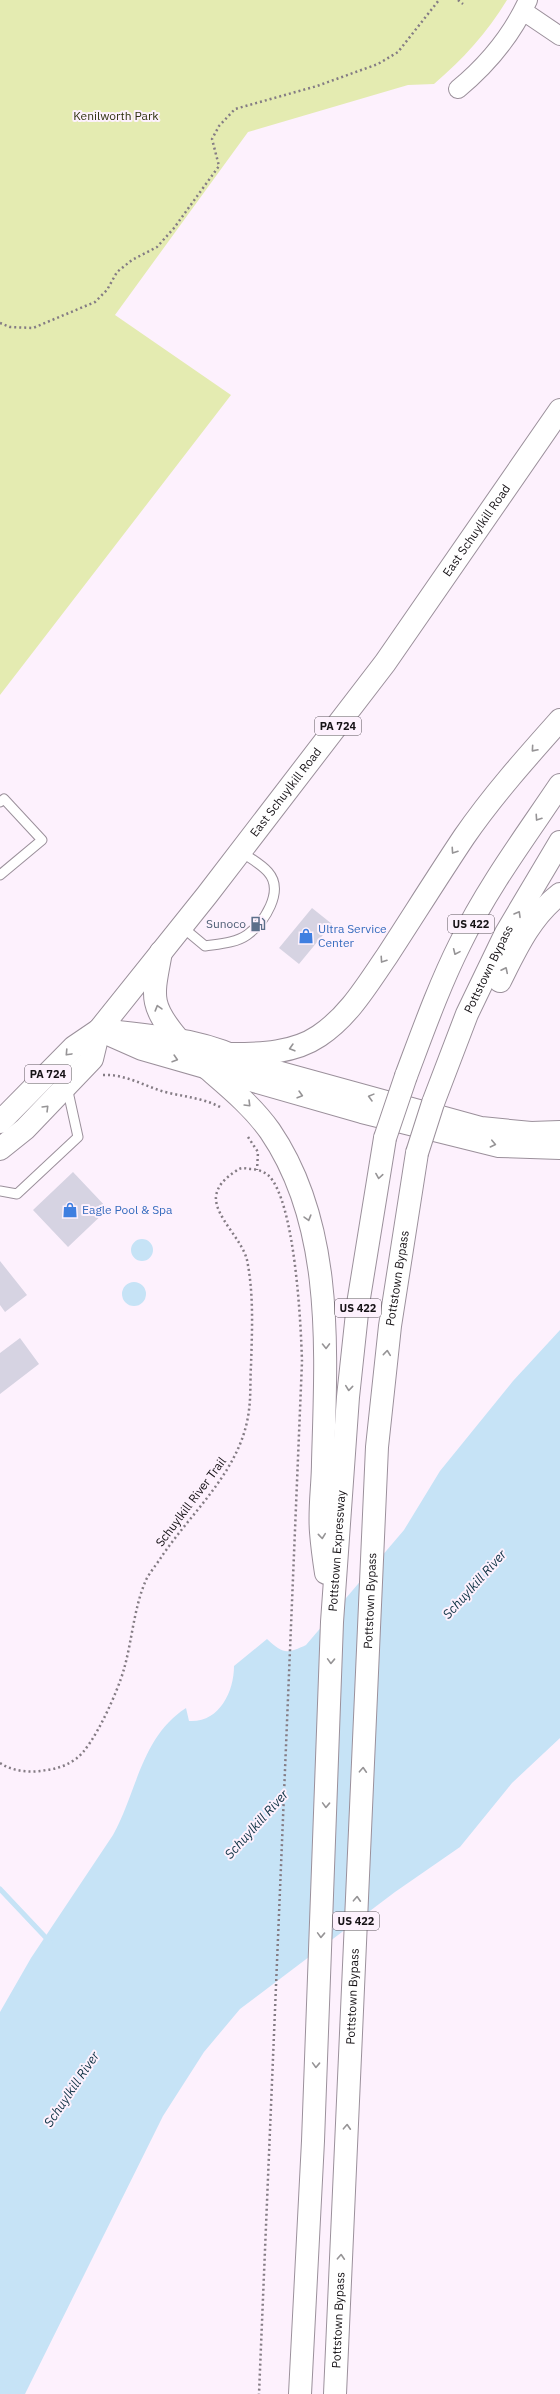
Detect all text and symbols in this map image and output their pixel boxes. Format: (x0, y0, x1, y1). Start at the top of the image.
park label: Kenilworth Park (73, 108, 159, 123)
street label: East Schuylkill Road (439, 481, 513, 579)
road number: PA 724 (315, 717, 361, 735)
street label: East Schuylkill Road (246, 744, 324, 840)
one-way arrow (532, 744, 539, 752)
one-way arrow (536, 813, 543, 820)
one-way arrow (452, 847, 459, 854)
one-way arrow (513, 911, 520, 918)
fuel station icon: Sunoco (249, 915, 267, 933)
road number: US 422 (448, 915, 494, 933)
place label: Sunoco (206, 916, 246, 931)
place label: Ultra Service Center (318, 921, 387, 950)
street label: Pottstown Bypass (460, 922, 516, 1016)
shop icon: Ultra Service Center (297, 927, 315, 945)
one-way arrow (453, 948, 461, 956)
one-way arrow (381, 956, 388, 963)
one-way arrow (500, 967, 508, 974)
one-way arrow (154, 1005, 163, 1012)
one-way arrow (289, 1043, 296, 1052)
one-way arrow (65, 1048, 73, 1056)
one-way arrow (171, 1054, 178, 1063)
road number: PA 724 (25, 1065, 71, 1083)
one-way arrow (296, 1090, 303, 1099)
one-way arrow (368, 1094, 375, 1102)
one-way arrow (243, 1100, 251, 1107)
one-way arrow (41, 1105, 49, 1113)
one-way arrow (490, 1140, 497, 1148)
one-way arrow (375, 1173, 384, 1180)
shop icon: Eagle Pool & Spa (61, 1201, 79, 1219)
place label: Eagle Pool & Spa (82, 1202, 173, 1217)
one-way arrow (303, 1214, 312, 1221)
street label: Pottstown Bypass (382, 1229, 412, 1327)
road number: US 422 (335, 1299, 381, 1317)
one-way arrow (322, 1343, 330, 1349)
one-way arrow (382, 1350, 391, 1356)
one-way arrow (344, 1385, 353, 1391)
street label: Schuylkill River Trail (152, 1454, 229, 1549)
street label: Pottstown Expressway (325, 1490, 348, 1612)
one-way arrow (317, 1533, 326, 1539)
water label: Schuylkill River (439, 1545, 511, 1622)
street label: Pottstown Bypass (360, 1552, 379, 1649)
one-way arrow (327, 1658, 335, 1664)
one-way arrow (358, 1767, 367, 1773)
water label: Schuylkill River (221, 1785, 293, 1862)
one-way arrow (321, 1802, 330, 1808)
one-way arrow (352, 1896, 361, 1903)
road number: US 422 (333, 1912, 379, 1930)
one-way arrow (316, 1932, 325, 1938)
street label: Pottstown Bypass (343, 1948, 362, 2045)
water label: Schuylkill River (40, 2047, 104, 2130)
one-way arrow (312, 2062, 320, 2068)
one-way arrow (342, 2124, 351, 2130)
one-way arrow (336, 2254, 345, 2260)
street label: Pottstown Bypass (328, 2271, 347, 2369)

